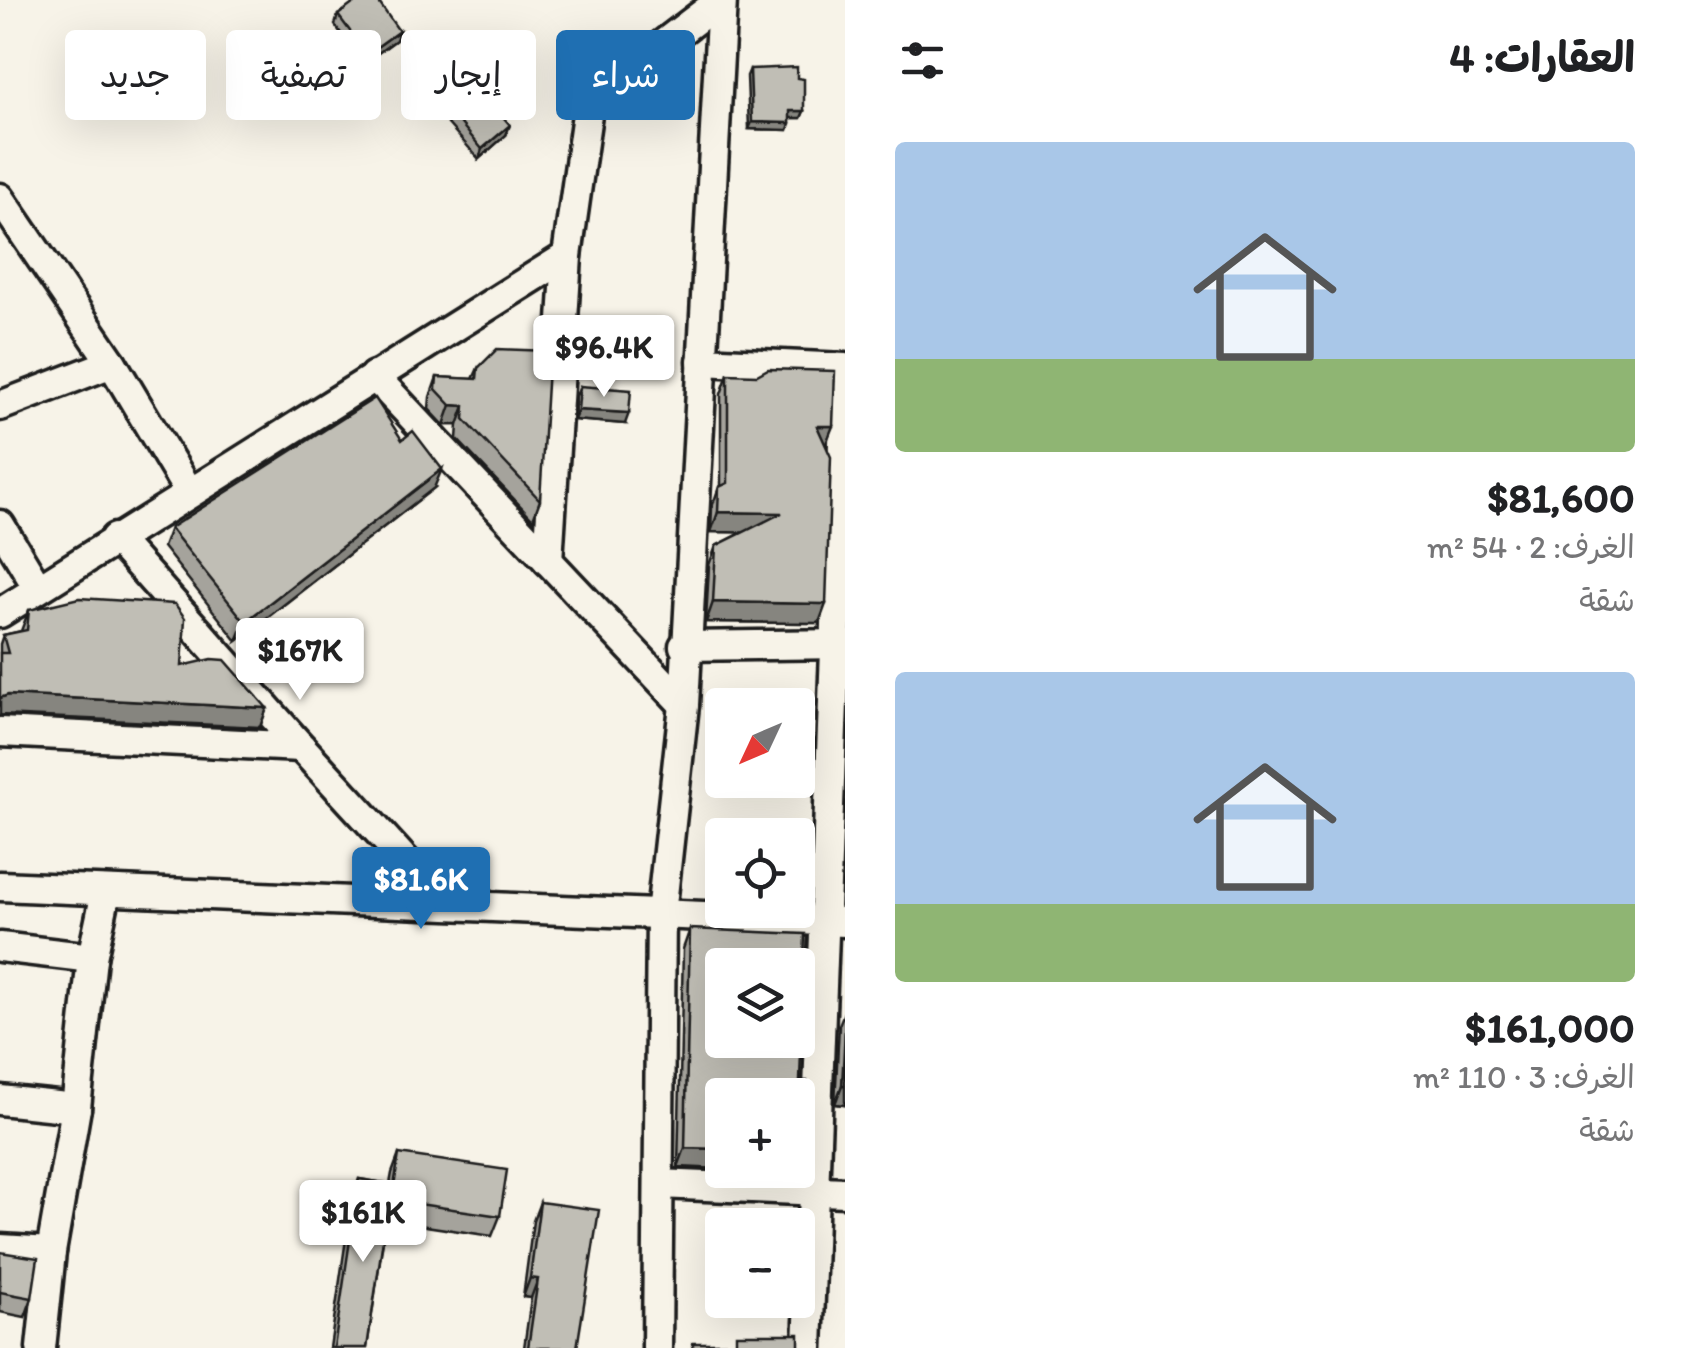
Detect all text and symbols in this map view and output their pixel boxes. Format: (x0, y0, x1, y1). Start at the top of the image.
chip: جديد (65, 30, 206, 120)
chip: تصفية (226, 30, 381, 120)
chip: إيجار (401, 30, 536, 120)
chip: شراء (556, 30, 695, 120)
text: العقارات: 4 (1449, 32, 1635, 83)
icon: filters (895, 33, 950, 88)
icon: home (1175, 207, 1355, 387)
pin: $96.4K (523, 315, 685, 400)
text: $96.4K (555, 328, 653, 366)
text: $81,600 (1487, 472, 1635, 523)
text: الغرف: 2 · 54 m² (1427, 528, 1635, 566)
text: شقة (1579, 581, 1635, 619)
pin: $167K (230, 618, 370, 703)
text: $167K (258, 631, 342, 669)
north arrow (705, 688, 815, 798)
map controls (705, 688, 815, 1318)
icon: home (1175, 737, 1355, 917)
button: locate (705, 818, 815, 928)
pin: $81.6K (340, 847, 502, 932)
text: $81.6K (374, 860, 468, 898)
button: layers (705, 948, 815, 1058)
text: $161,000 (1465, 1002, 1635, 1053)
text: الغرف: 3 · 110 m² (1413, 1058, 1635, 1096)
button: + (705, 1078, 815, 1188)
text: شقة (1579, 1111, 1635, 1149)
pin: $161K (293, 1180, 433, 1265)
text: $161K (321, 1193, 405, 1231)
button: − (705, 1208, 815, 1318)

